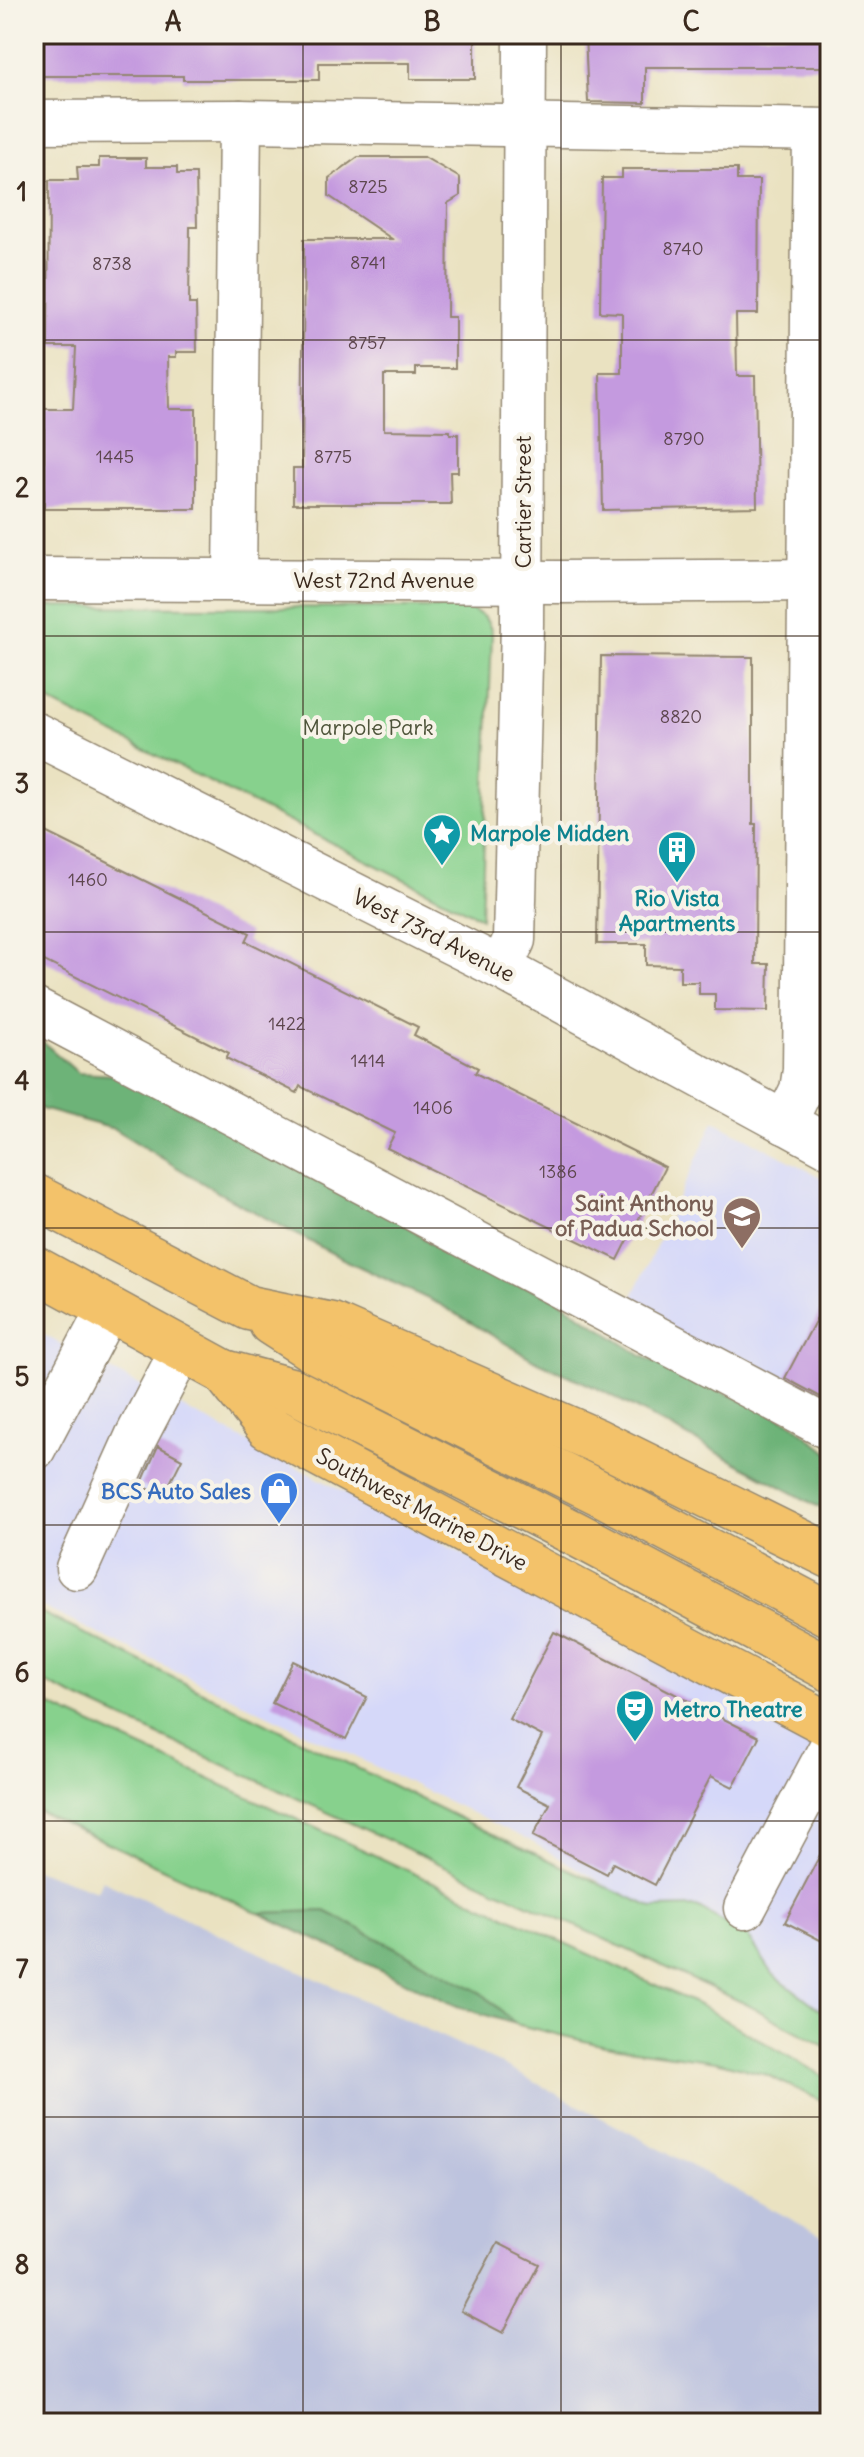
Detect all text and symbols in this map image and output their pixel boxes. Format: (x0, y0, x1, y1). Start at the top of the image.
text: A (165, 5, 182, 38)
text: B (423, 5, 441, 38)
text: C (682, 5, 700, 38)
text: 1 (17, 175, 27, 208)
house number: 8725 (348, 175, 388, 198)
house number: 8740 (662, 237, 704, 260)
house number: 8741 (350, 251, 386, 274)
house number: 8738 (92, 252, 132, 275)
house number: 8757 (348, 331, 386, 354)
house number: 8790 (663, 427, 705, 450)
street label: Cartier Street (509, 436, 537, 568)
house number: 1445 (96, 445, 134, 468)
house number: 8775 (314, 445, 352, 468)
text: 2 (15, 471, 29, 504)
street label: West 72nd Avenue (293, 566, 475, 594)
house number: 8820 (660, 705, 702, 728)
park label: Marpole Park (302, 713, 434, 741)
text: 3 (15, 767, 29, 800)
place icon: Marpole Midden (421, 812, 463, 867)
place label: Marpole Midden (470, 819, 629, 847)
building icon: Rio Vista Apartments (656, 829, 698, 884)
house number: 1460 (68, 868, 108, 891)
street label: West 73rd Avenue (349, 882, 519, 988)
place label: Rio Vista Apartments (619, 884, 735, 937)
house number: 1422 (268, 1012, 306, 1035)
house number: 1414 (351, 1049, 385, 1072)
text: 4 (14, 1064, 30, 1097)
house number: 1406 (413, 1096, 453, 1119)
house number: 1386 (539, 1160, 577, 1183)
place label: Saint Anthony of Padua School (555, 1189, 714, 1242)
school or university icon: Saint Anthony of Padua School (721, 1195, 763, 1250)
text: 5 (15, 1360, 30, 1393)
street label: Southwest Marine Drive (312, 1441, 532, 1577)
shop icon: BCS Auto Sales (258, 1470, 300, 1525)
place label: BCS Auto Sales (101, 1477, 251, 1505)
text: 6 (14, 1656, 30, 1689)
theatre icon: Metro Theatre (614, 1688, 656, 1743)
place label: Metro Theatre (663, 1695, 803, 1723)
text: 7 (16, 1952, 29, 1985)
text: 8 (15, 2248, 29, 2281)

